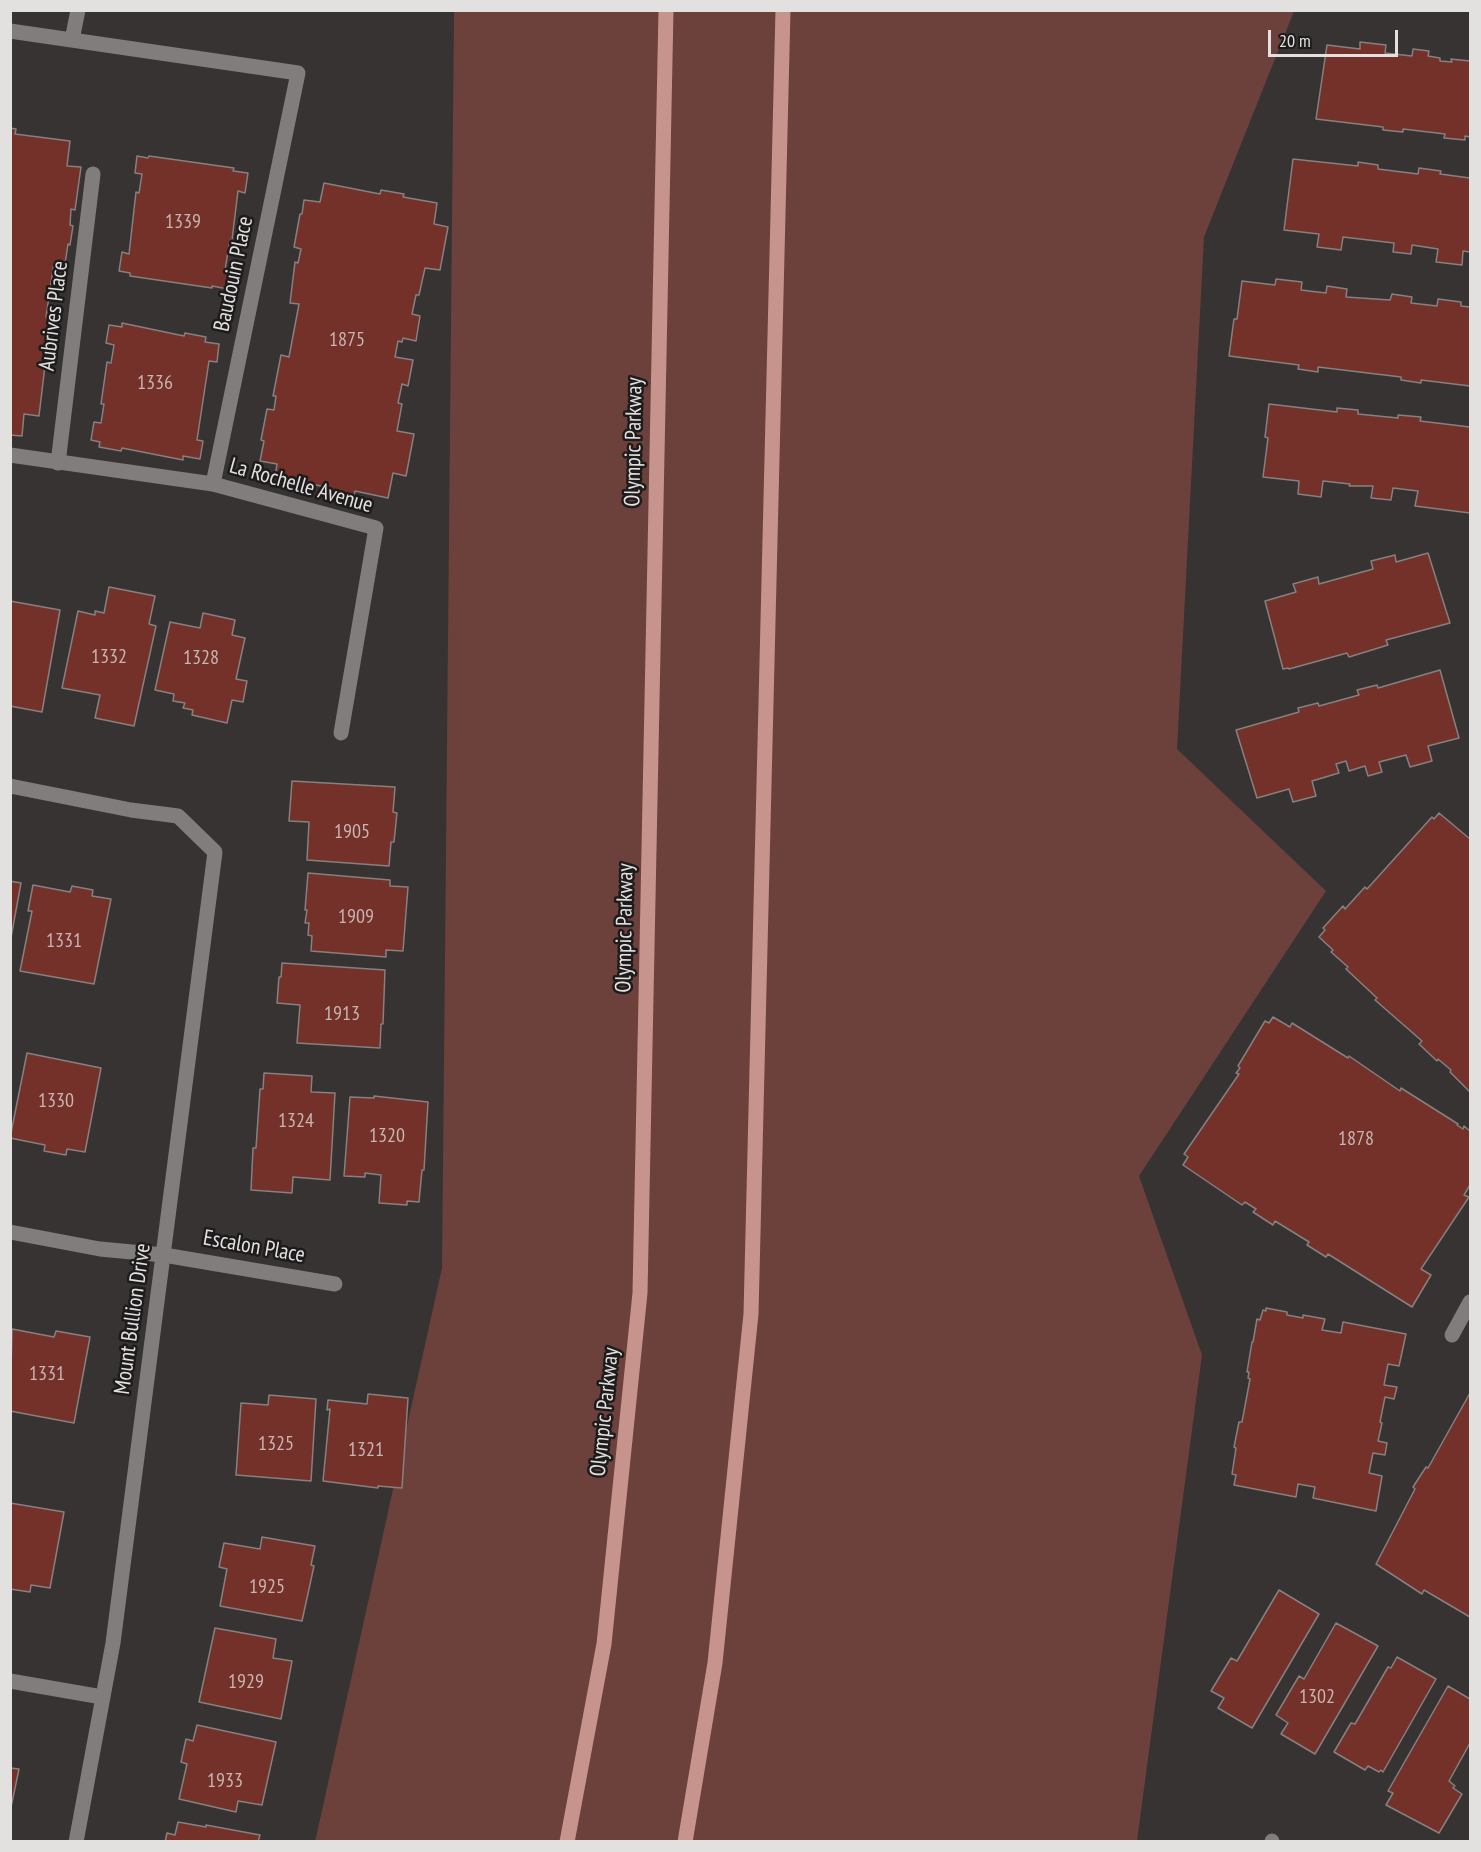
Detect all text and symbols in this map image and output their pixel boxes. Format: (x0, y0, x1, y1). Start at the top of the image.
scale bar (1271, 18, 1402, 56)
text: 20 m (1279, 29, 1311, 52)
house number: 1339 (165, 210, 201, 234)
street label: Baudouin Place (209, 214, 259, 334)
street label: Aubrives Place (34, 260, 74, 372)
house number: 1875 (329, 328, 365, 352)
house number: 1336 (137, 371, 173, 395)
street label: Olympic Parkway (620, 377, 648, 507)
street label: La Rochelle Avenue (226, 453, 376, 519)
house number: 1332 (91, 645, 127, 669)
house number: 1328 (183, 646, 219, 670)
house number: 1905 (334, 820, 370, 844)
street label: Olympic Parkway (611, 863, 639, 993)
house number: 1909 (338, 905, 374, 929)
house number: 1331 (46, 929, 82, 953)
house number: 1913 (324, 1002, 360, 1026)
house number: 1330 (38, 1089, 74, 1113)
house number: 1324 (278, 1109, 314, 1133)
house number: 1320 (369, 1124, 405, 1148)
house number: 1878 (1338, 1127, 1374, 1151)
street label: Escalon Place (201, 1225, 307, 1269)
street label: Mount Bullion Drive (109, 1242, 157, 1396)
street label: Olympic Parkway (585, 1346, 625, 1478)
house number: 1331 (29, 1362, 65, 1386)
house number: 1325 (258, 1432, 294, 1456)
house number: 1321 (348, 1438, 384, 1462)
house number: 1925 (249, 1575, 285, 1599)
house number: 1929 (228, 1670, 264, 1694)
house number: 1302 (1299, 1685, 1335, 1709)
house number: 1933 (207, 1769, 243, 1793)

